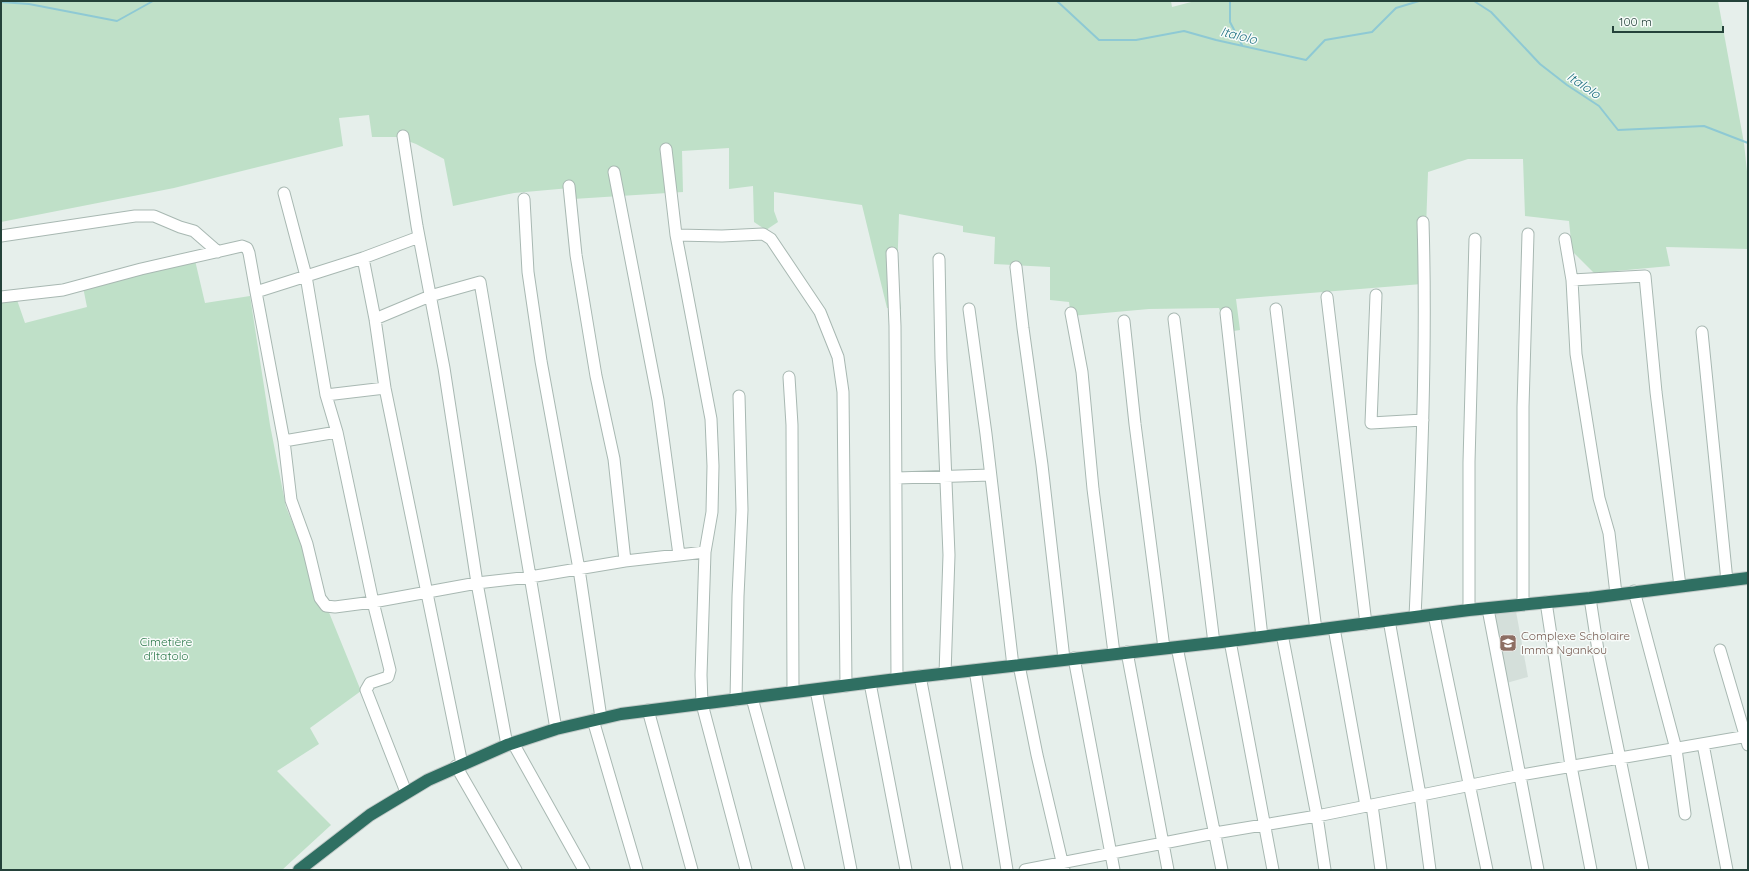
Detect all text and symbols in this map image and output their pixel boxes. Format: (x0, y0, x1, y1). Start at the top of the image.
scale bar (1613, 8, 1723, 34)
text: 100 m (1619, 14, 1652, 29)
water label: Italolo (1219, 23, 1260, 48)
water label: Italolo (1564, 68, 1605, 103)
place label: Complexe Scholaire Imma Ngankou (1521, 628, 1630, 657)
school or university icon: Complexe Scholaire Imma Ngankou (1498, 633, 1518, 653)
park label: Cimetière d'Itatolo (140, 634, 193, 663)

